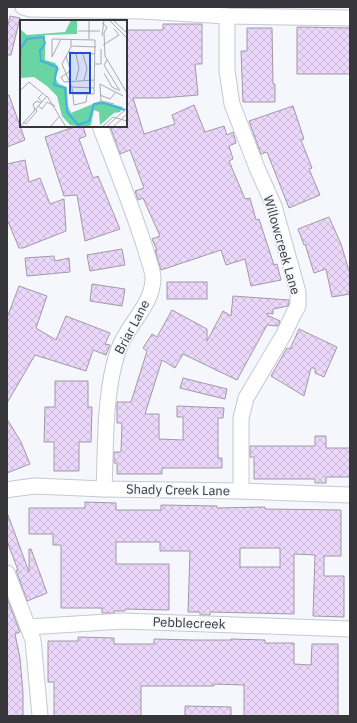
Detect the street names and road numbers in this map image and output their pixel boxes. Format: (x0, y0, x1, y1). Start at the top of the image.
street label: Willowcreek Lane (260, 193, 304, 297)
street label: Briar Lane (111, 297, 153, 357)
street label: Shady Creek Lane (126, 481, 230, 499)
street label: Pebblecreek (152, 613, 226, 633)

